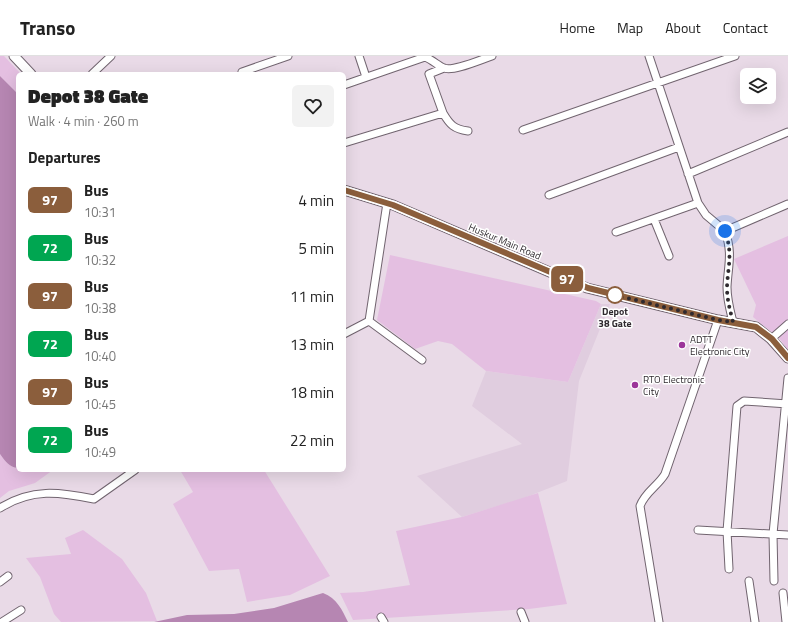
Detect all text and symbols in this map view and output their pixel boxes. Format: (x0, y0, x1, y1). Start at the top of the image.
text: Transo (20, 13, 75, 42)
text: Home (560, 17, 595, 38)
text: Map (617, 17, 643, 38)
text: About (665, 17, 701, 38)
text: Contact (723, 17, 768, 38)
map controls (740, 68, 776, 104)
button: layers (740, 68, 776, 104)
text: Depot 38 Gate (28, 81, 148, 110)
button: heart (292, 85, 334, 127)
text: Walk · 4 min · 260 m (28, 111, 139, 131)
text: Departures (28, 146, 101, 169)
text: Bus (84, 179, 109, 202)
text: 97 (42, 189, 58, 210)
text: 4 min (298, 189, 334, 212)
text: 10:31 (84, 202, 116, 222)
street label: Huskur Main Road (466, 219, 543, 263)
your location (715, 221, 735, 241)
text: Bus (84, 227, 109, 250)
text: 72 (42, 237, 58, 258)
text: 5 min (298, 237, 334, 260)
text: 10:32 (84, 250, 116, 270)
line badge: 97 (549, 266, 585, 292)
text: 97 (559, 268, 575, 289)
text: Bus (84, 275, 109, 298)
text: 97 (42, 285, 58, 306)
text: 11 min (290, 285, 334, 308)
marker: Depot 38 Gate (606, 286, 624, 304)
text: 10:38 (84, 298, 116, 318)
place label: Depot 38 Gate (598, 304, 632, 331)
text: Bus (84, 323, 109, 346)
place label: ADTT Electronic City (690, 332, 750, 359)
text: 72 (42, 333, 58, 354)
text: 13 min (290, 333, 334, 356)
marker: ADTT Electronic City (677, 340, 687, 350)
text: 10:40 (84, 346, 116, 366)
text: Bus (84, 371, 109, 394)
place label: RTO Electronic City (643, 372, 704, 399)
marker: RTO Electronic City (630, 380, 640, 390)
text: 97 (42, 381, 58, 402)
text: 18 min (290, 381, 334, 404)
text: 10:45 (84, 394, 116, 414)
text: Bus (84, 419, 109, 442)
text: 72 (42, 429, 58, 450)
text: 22 min (290, 429, 334, 452)
text: 10:49 (84, 442, 116, 462)

